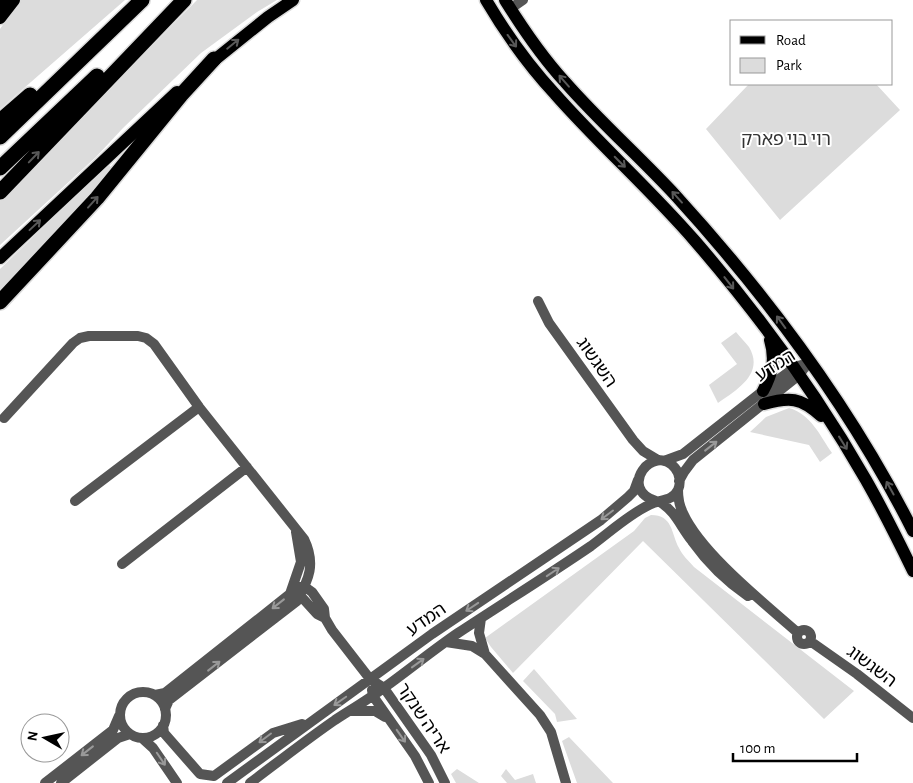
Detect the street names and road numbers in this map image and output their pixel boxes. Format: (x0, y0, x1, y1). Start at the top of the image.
street label: השגשוג (573, 334, 620, 391)
street label: המדע (752, 347, 799, 385)
street label: המדע (404, 600, 450, 640)
street label: השגשוג (843, 643, 899, 691)
street label: אריה שנקר (393, 680, 453, 757)

